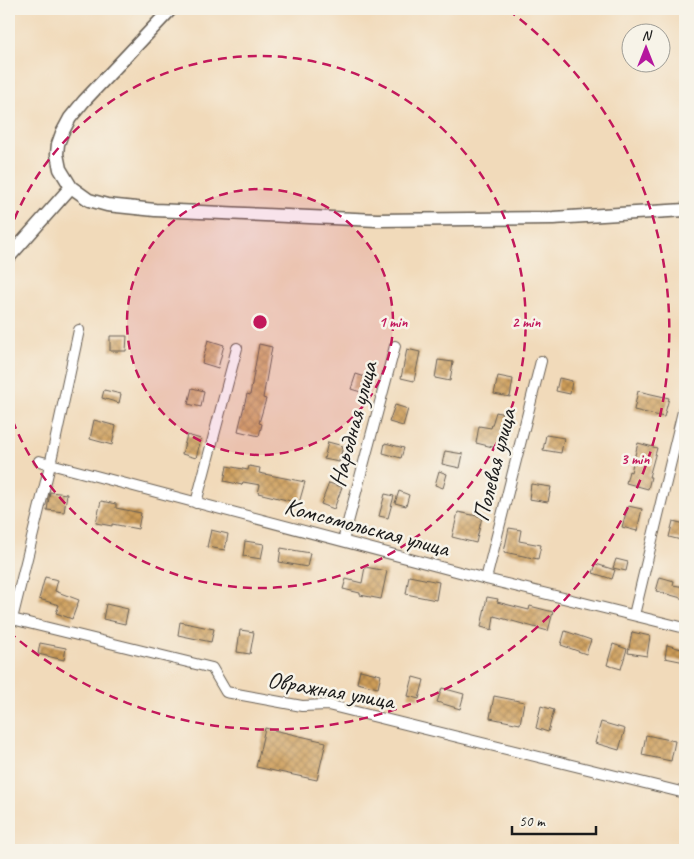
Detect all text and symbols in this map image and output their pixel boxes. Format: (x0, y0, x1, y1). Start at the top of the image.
north arrow (622, 22, 672, 72)
text: N (642, 27, 653, 44)
centre of rings (251, 313, 269, 331)
text: 1 min (379, 313, 408, 332)
text: 2 min (512, 313, 541, 332)
street label: Народная улица (322, 357, 384, 490)
street label: Полевая улица (466, 404, 523, 524)
text: 3 min (621, 450, 650, 469)
street label: Комсомольская улица (281, 491, 454, 564)
street label: Овражная улица (265, 664, 399, 716)
scale bar (512, 804, 595, 836)
text: 50 m (519, 812, 546, 831)

